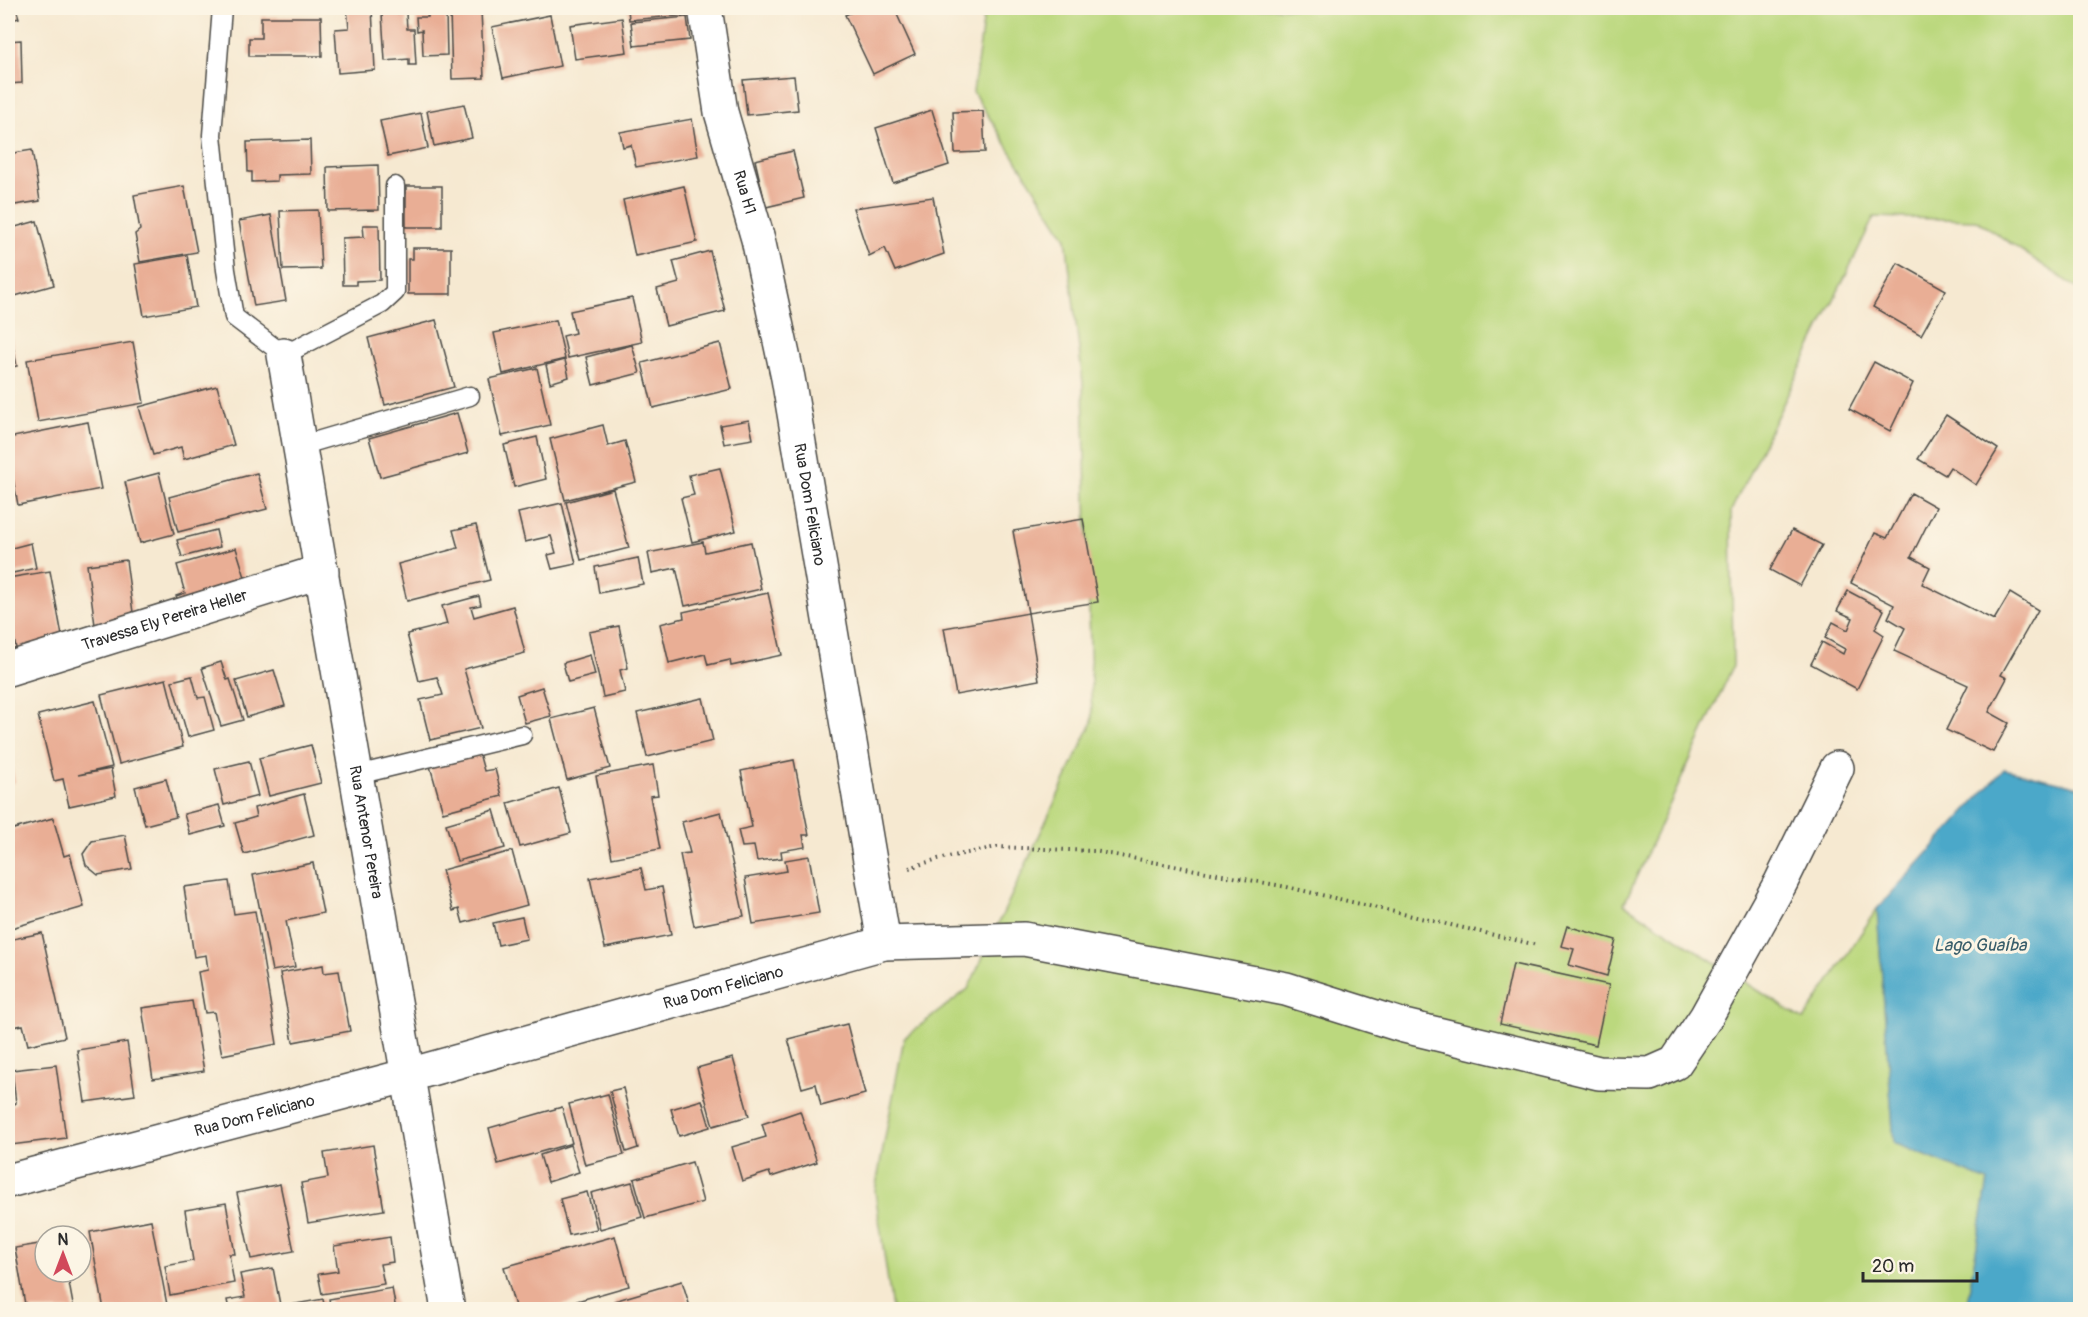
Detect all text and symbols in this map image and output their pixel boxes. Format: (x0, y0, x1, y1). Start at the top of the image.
street label: Rua H1 (729, 168, 760, 217)
street label: Rua Dom Feliciano (789, 442, 830, 568)
street label: Travessa Ely Pereira Heller (79, 585, 250, 655)
street label: Rua Antenor Pereira (345, 764, 387, 900)
water label: Lago Guaíba (1934, 934, 2028, 957)
street label: Rua Dom Feliciano (661, 961, 786, 1014)
street label: Rua Dom Feliciano (192, 1090, 317, 1141)
north arrow (33, 1224, 93, 1284)
text: N (58, 1230, 69, 1250)
scale bar (1863, 1245, 1977, 1283)
text: 20 m (1872, 1255, 1914, 1278)

